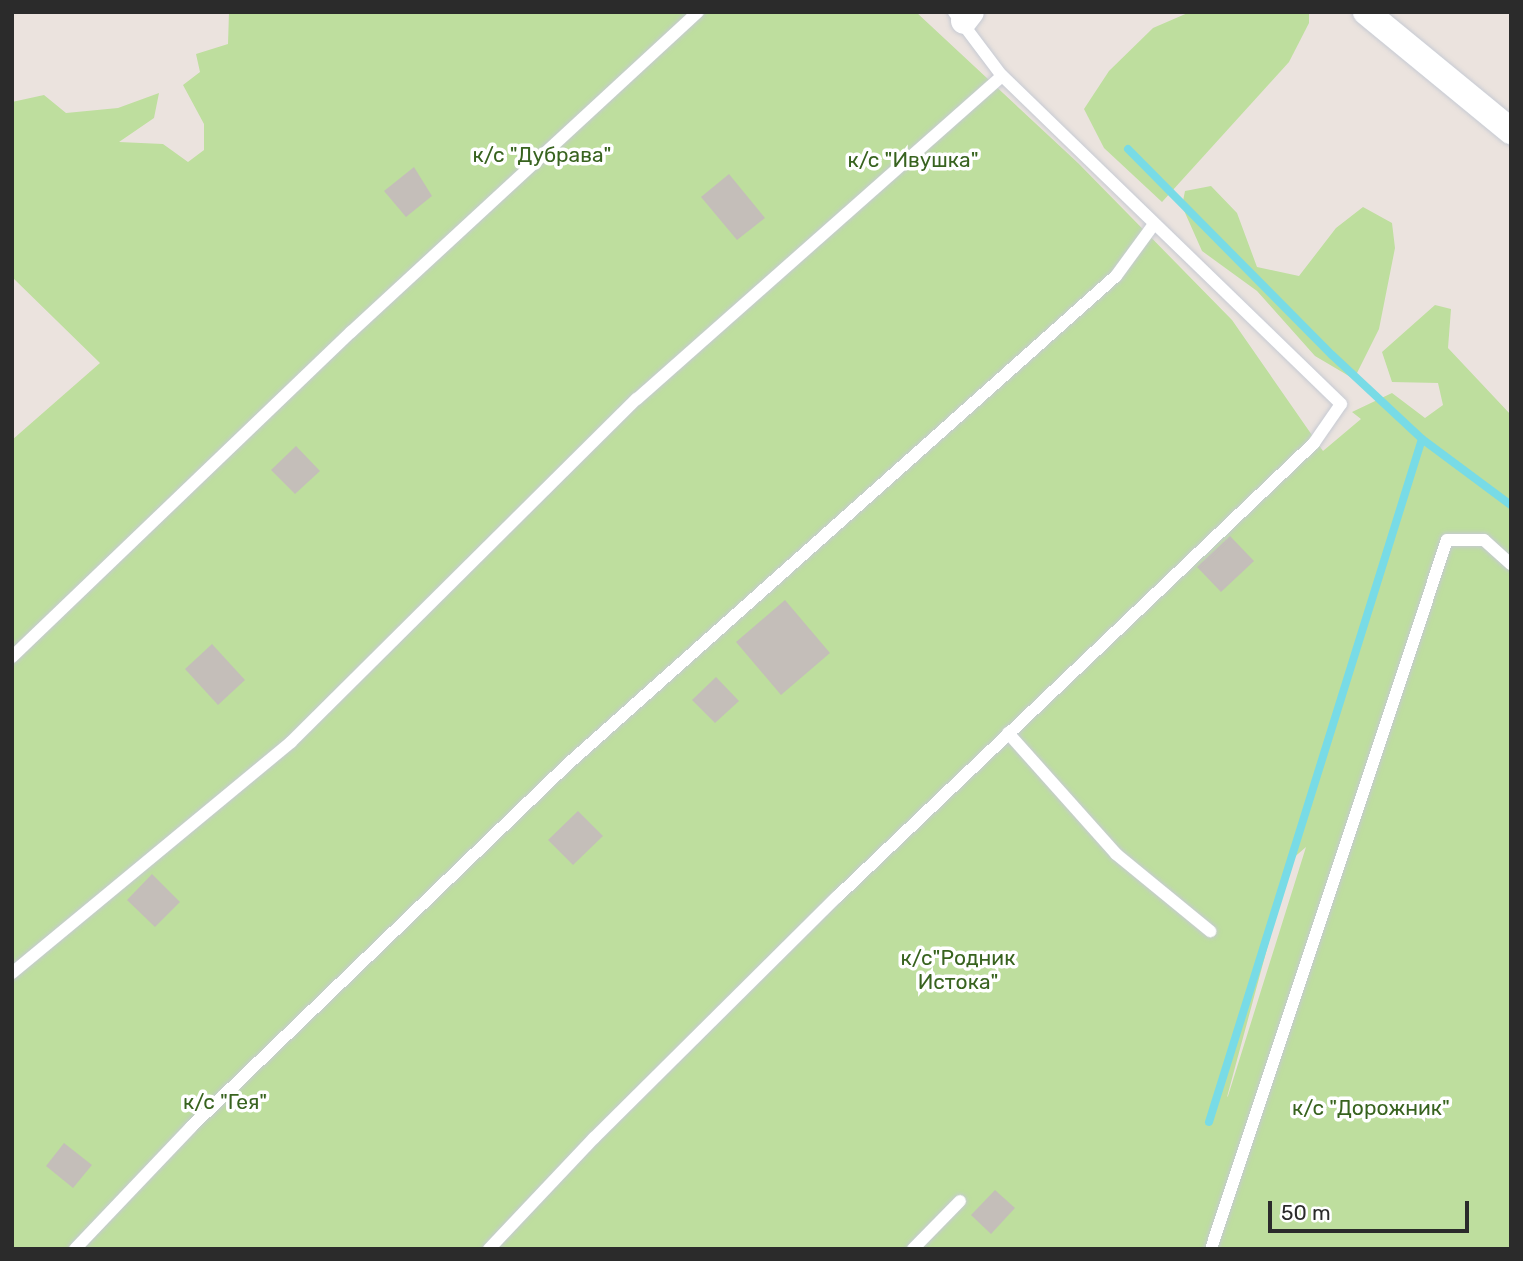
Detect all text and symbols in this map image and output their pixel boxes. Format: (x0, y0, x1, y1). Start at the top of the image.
park label: к/с "Дубрава" (473, 142, 611, 168)
park label: к/с "Ивушка" (847, 147, 979, 173)
park label: к/с"Родник Истока" (901, 945, 1015, 995)
park label: к/с "Гея" (183, 1089, 267, 1115)
park label: к/с "Дорожник" (1292, 1095, 1450, 1121)
scale bar (1271, 1188, 1472, 1232)
text: 50 m (1281, 1200, 1331, 1225)

